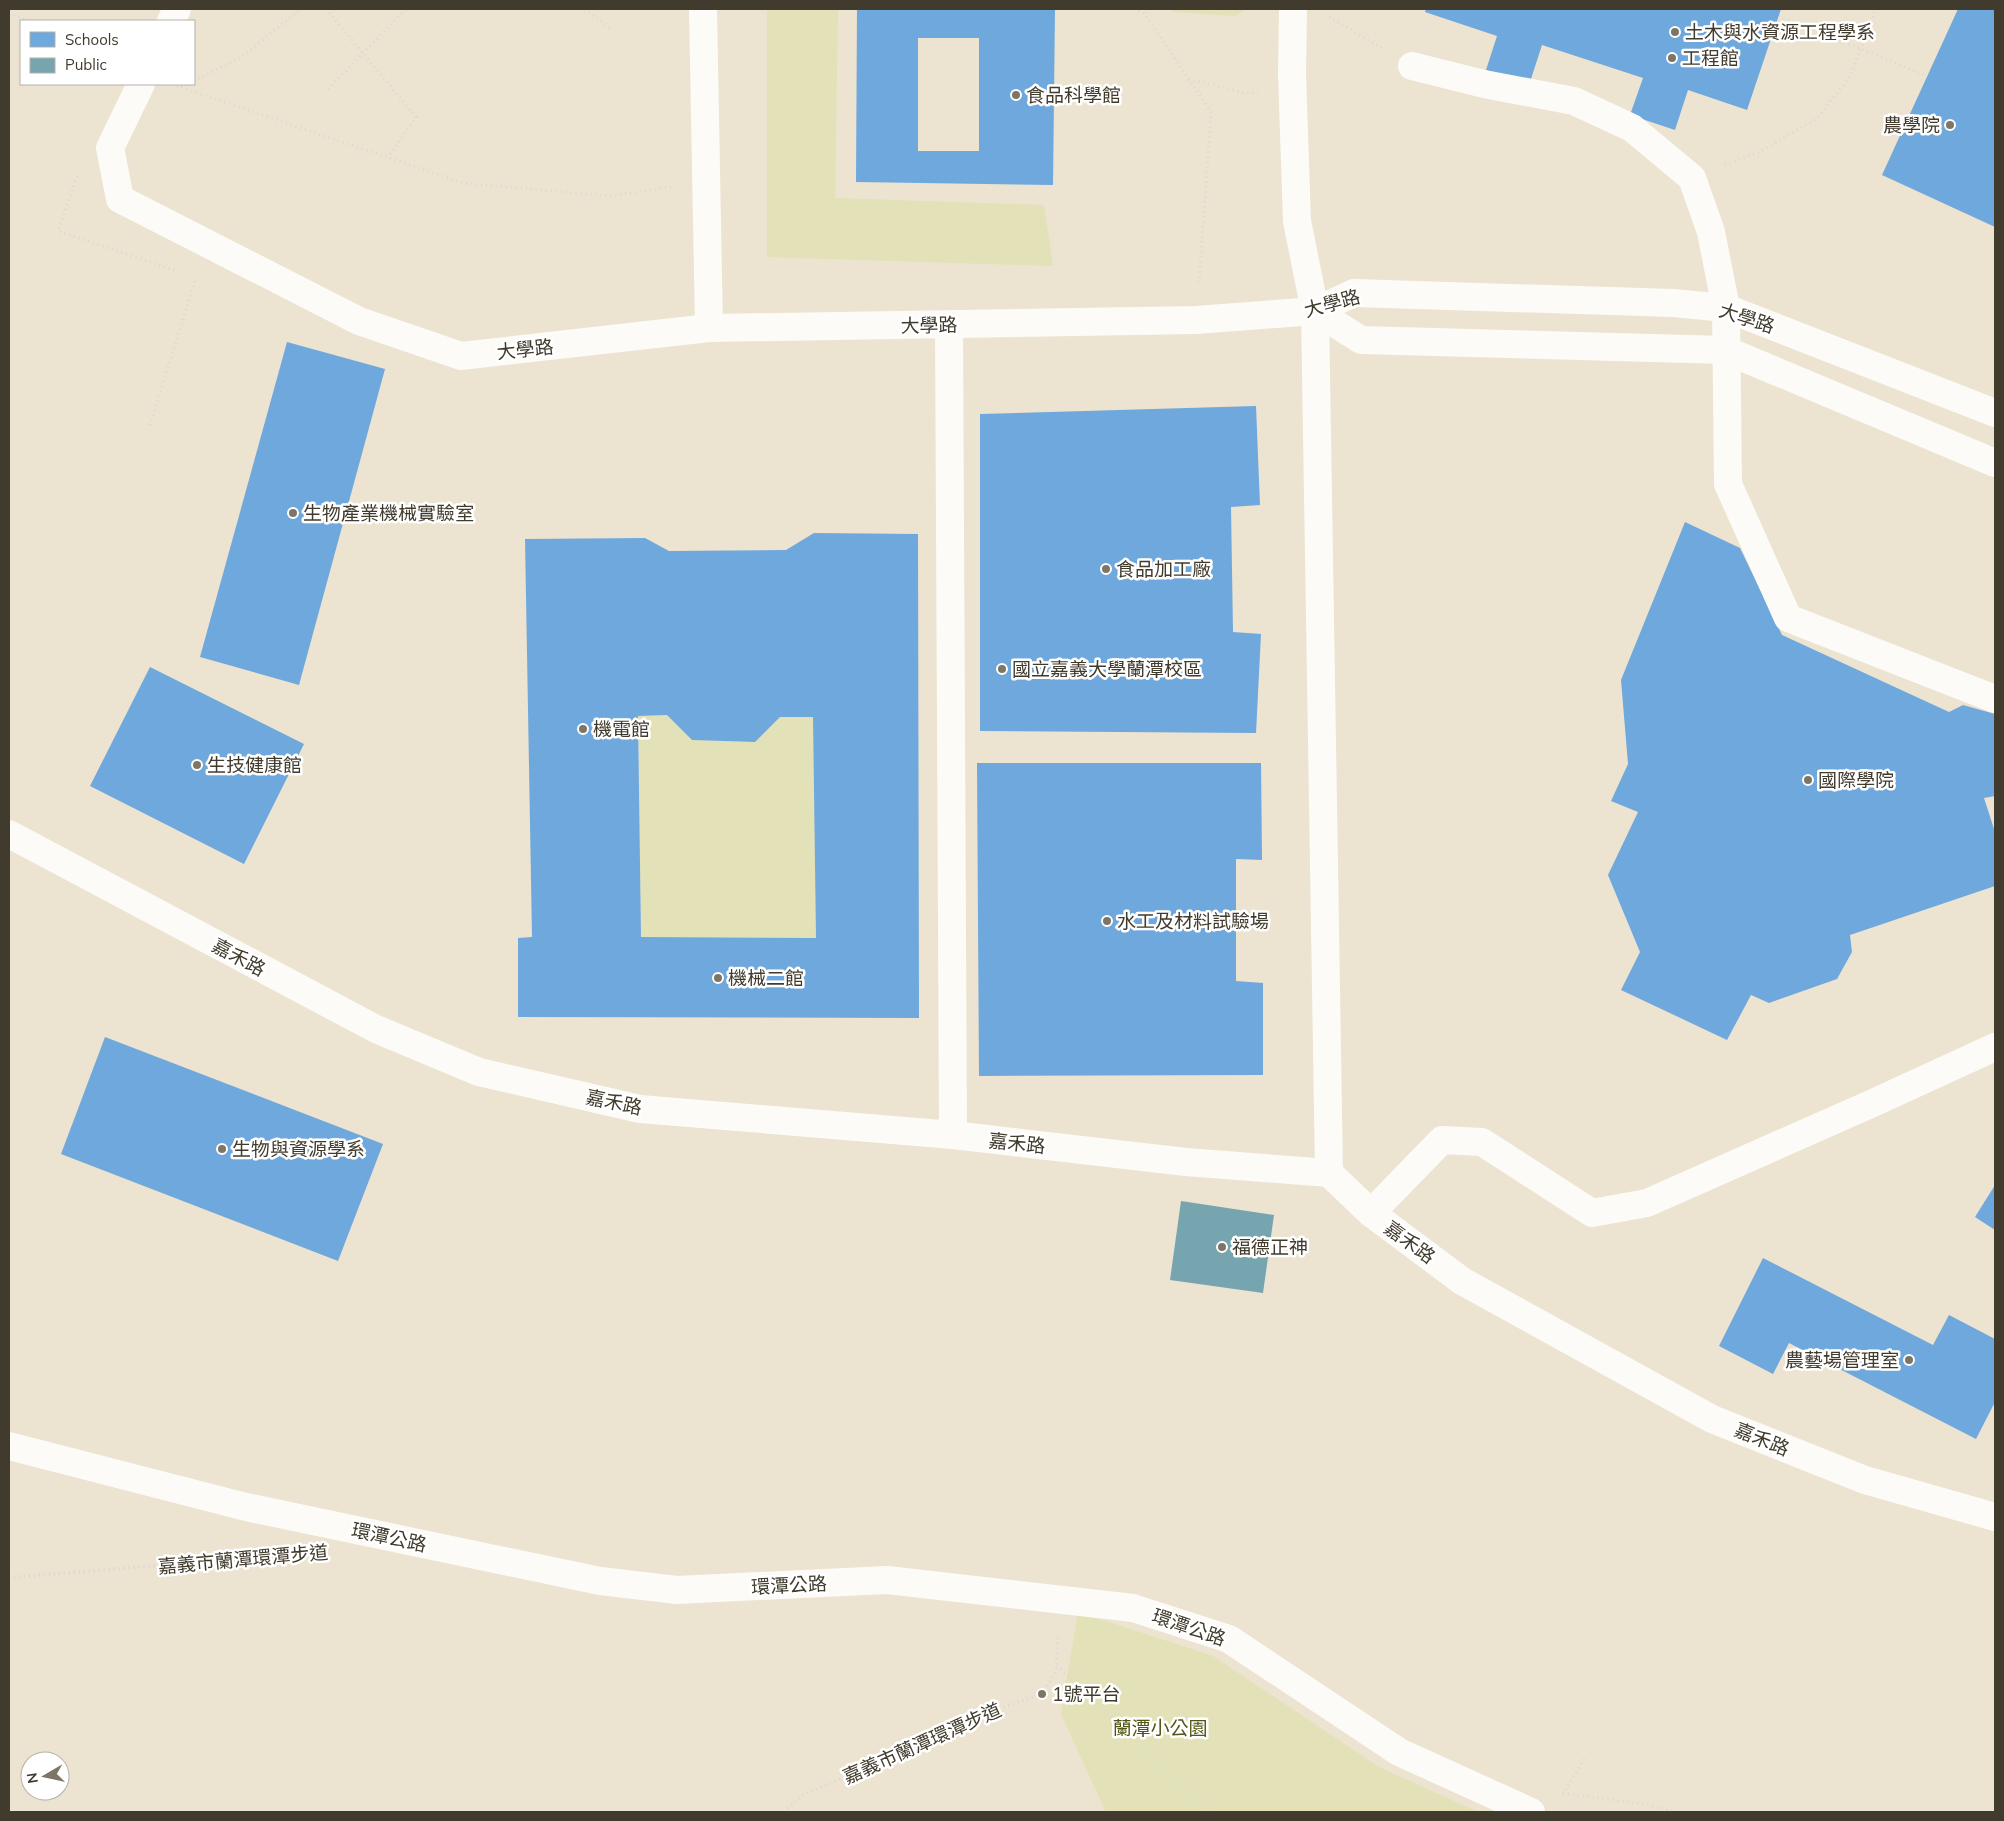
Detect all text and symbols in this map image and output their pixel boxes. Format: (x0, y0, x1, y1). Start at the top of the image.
legend (20, 20, 195, 85)
place label: 土木與水資源工程學系 (1685, 20, 1875, 44)
marker: 土木與水資源工程學系 (1669, 26, 1681, 38)
text: Schools (65, 30, 119, 49)
place label: 工程館 (1682, 46, 1739, 70)
marker: 工程館 (1666, 52, 1678, 64)
text: Public (65, 55, 107, 74)
place label: 食品科學館 (1026, 83, 1121, 107)
marker: 食品科學館 (1010, 89, 1022, 101)
place label: 農學院 (1883, 113, 1940, 137)
marker: 農學院 (1944, 119, 1956, 131)
street label: 大學路 (1301, 284, 1363, 322)
street label: 大學路 (1716, 298, 1778, 338)
street label: 大學路 (900, 313, 958, 337)
street label: 大學路 (495, 334, 555, 364)
place label: 生物產業機械實驗室 (303, 501, 474, 525)
marker: 生物產業機械實驗室 (287, 507, 299, 519)
place label: 食品加工廠 (1116, 557, 1211, 581)
marker: 食品加工廠 (1100, 563, 1112, 575)
place label: 國立嘉義大學蘭潭校區 (1012, 657, 1202, 681)
marker: 國立嘉義大學蘭潭校區 (996, 663, 1008, 675)
place label: 機電館 (593, 717, 650, 741)
marker: 機電館 (577, 723, 589, 735)
place label: 生技健康館 (207, 753, 302, 777)
marker: 生技健康館 (191, 759, 203, 771)
place label: 國際學院 (1818, 768, 1894, 792)
marker: 國際學院 (1802, 774, 1814, 786)
place label: 水工及材料試驗場 (1117, 909, 1269, 933)
marker: 水工及材料試驗場 (1101, 915, 1113, 927)
street label: 嘉禾路 (208, 933, 270, 981)
place label: 機械二館 (728, 966, 804, 990)
marker: 機械二館 (712, 972, 724, 984)
street label: 嘉禾路 (584, 1084, 644, 1120)
street label: 嘉禾路 (987, 1128, 1047, 1158)
place label: 生物與資源學系 (232, 1137, 365, 1161)
marker: 生物與資源學系 (216, 1143, 228, 1155)
street label: 嘉禾路 (1380, 1216, 1440, 1268)
place label: 福德正神 (1232, 1235, 1308, 1259)
marker: 福德正神 (1216, 1241, 1228, 1253)
place label: 農藝場管理室 (1785, 1348, 1899, 1372)
marker: 農藝場管理室 (1903, 1354, 1915, 1366)
street label: 嘉禾路 (1731, 1417, 1793, 1461)
street label: 環潭公路 (349, 1517, 429, 1557)
street label: 嘉義市蘭潭環潭步道 (157, 1540, 329, 1578)
street label: 環潭公路 (750, 1571, 828, 1599)
street label: 環潭公路 (1149, 1603, 1229, 1651)
place label: 1號平台 (1052, 1682, 1120, 1706)
marker: 1號平台 (1036, 1688, 1048, 1700)
street label: 嘉義市蘭潭環潭步道 (839, 1697, 1005, 1789)
park label: 蘭潭小公園 (1112, 1716, 1208, 1740)
north arrow (20, 1751, 70, 1801)
text: N (22, 1771, 42, 1785)

